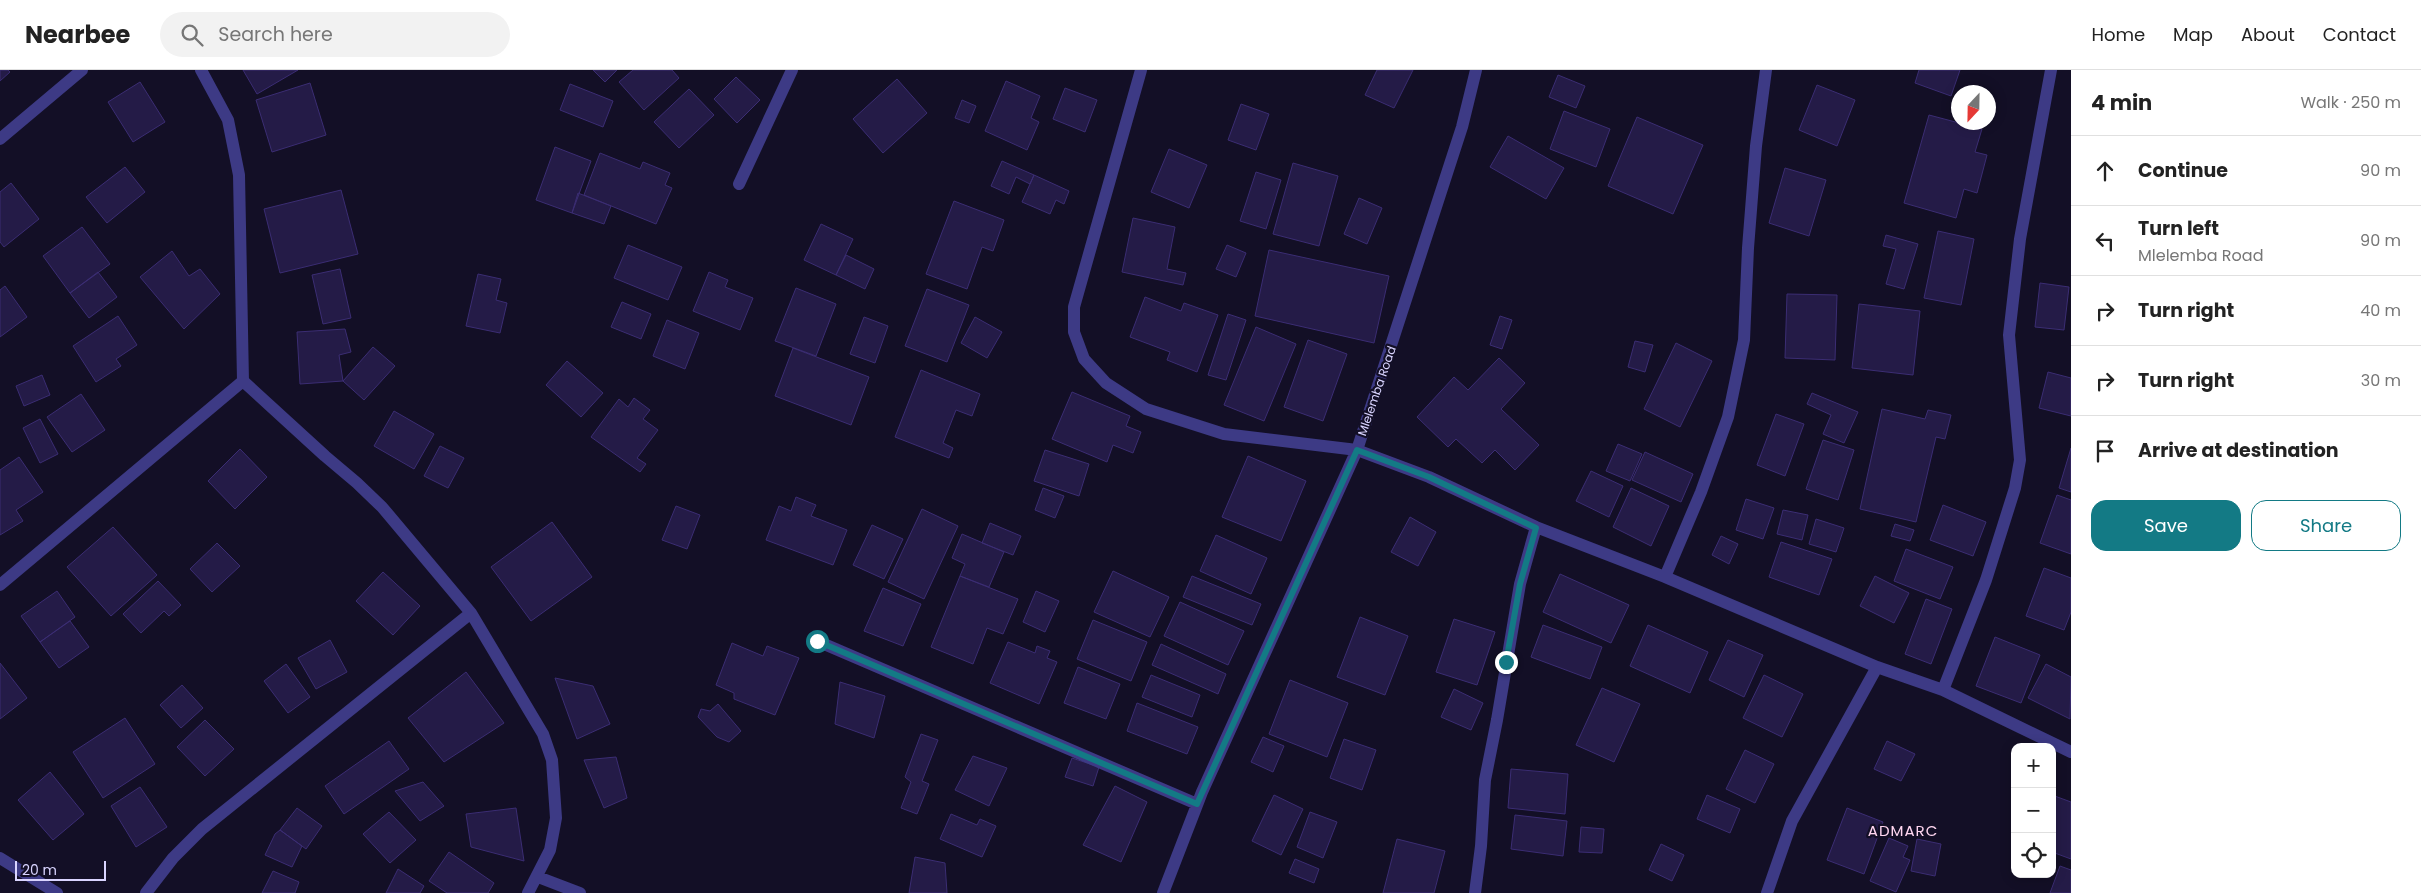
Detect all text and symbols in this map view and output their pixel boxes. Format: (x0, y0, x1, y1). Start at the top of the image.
search box (160, 12, 510, 57)
text: Nearbee (25, 18, 130, 51)
icon: search (178, 21, 206, 49)
text: Search here (218, 21, 333, 48)
text: Home (2091, 22, 2145, 47)
text: Map (2173, 22, 2213, 47)
text: About (2241, 22, 2295, 47)
text: Contact (2323, 22, 2396, 47)
north arrow (1951, 85, 1996, 130)
text: 4 min (2091, 88, 2152, 117)
text: Walk · 250 m (2300, 91, 2401, 114)
icon: ahead (2091, 157, 2119, 185)
text: Continue (2138, 157, 2228, 184)
text: 90 m (2360, 159, 2401, 182)
text: Turn left (2138, 215, 2219, 242)
icon: left (2091, 227, 2119, 255)
text: 90 m (2360, 229, 2401, 252)
text: Mlelemba Road (2138, 244, 2263, 267)
icon: right (2091, 297, 2119, 325)
text: Turn right (2138, 297, 2234, 324)
text: 40 m (2360, 299, 2401, 322)
street label: Mlelemba Road (1353, 344, 1400, 438)
icon: right (2091, 367, 2119, 395)
text: Turn right (2138, 367, 2234, 394)
text: 30 m (2361, 369, 2401, 392)
icon: arrive (2091, 437, 2119, 465)
text: Arrive at destination (2138, 437, 2339, 464)
button: Save (2091, 500, 2241, 551)
button: Share (2251, 500, 2401, 551)
route start (806, 630, 829, 653)
route end (1495, 651, 1518, 674)
map controls (2011, 743, 2056, 878)
button: + (2011, 743, 2056, 788)
button: − (2011, 788, 2056, 833)
district label: ADMARC (1868, 820, 1938, 841)
button: locate (2011, 833, 2056, 878)
scale bar (15, 858, 106, 881)
text: 20 m (22, 860, 57, 880)

